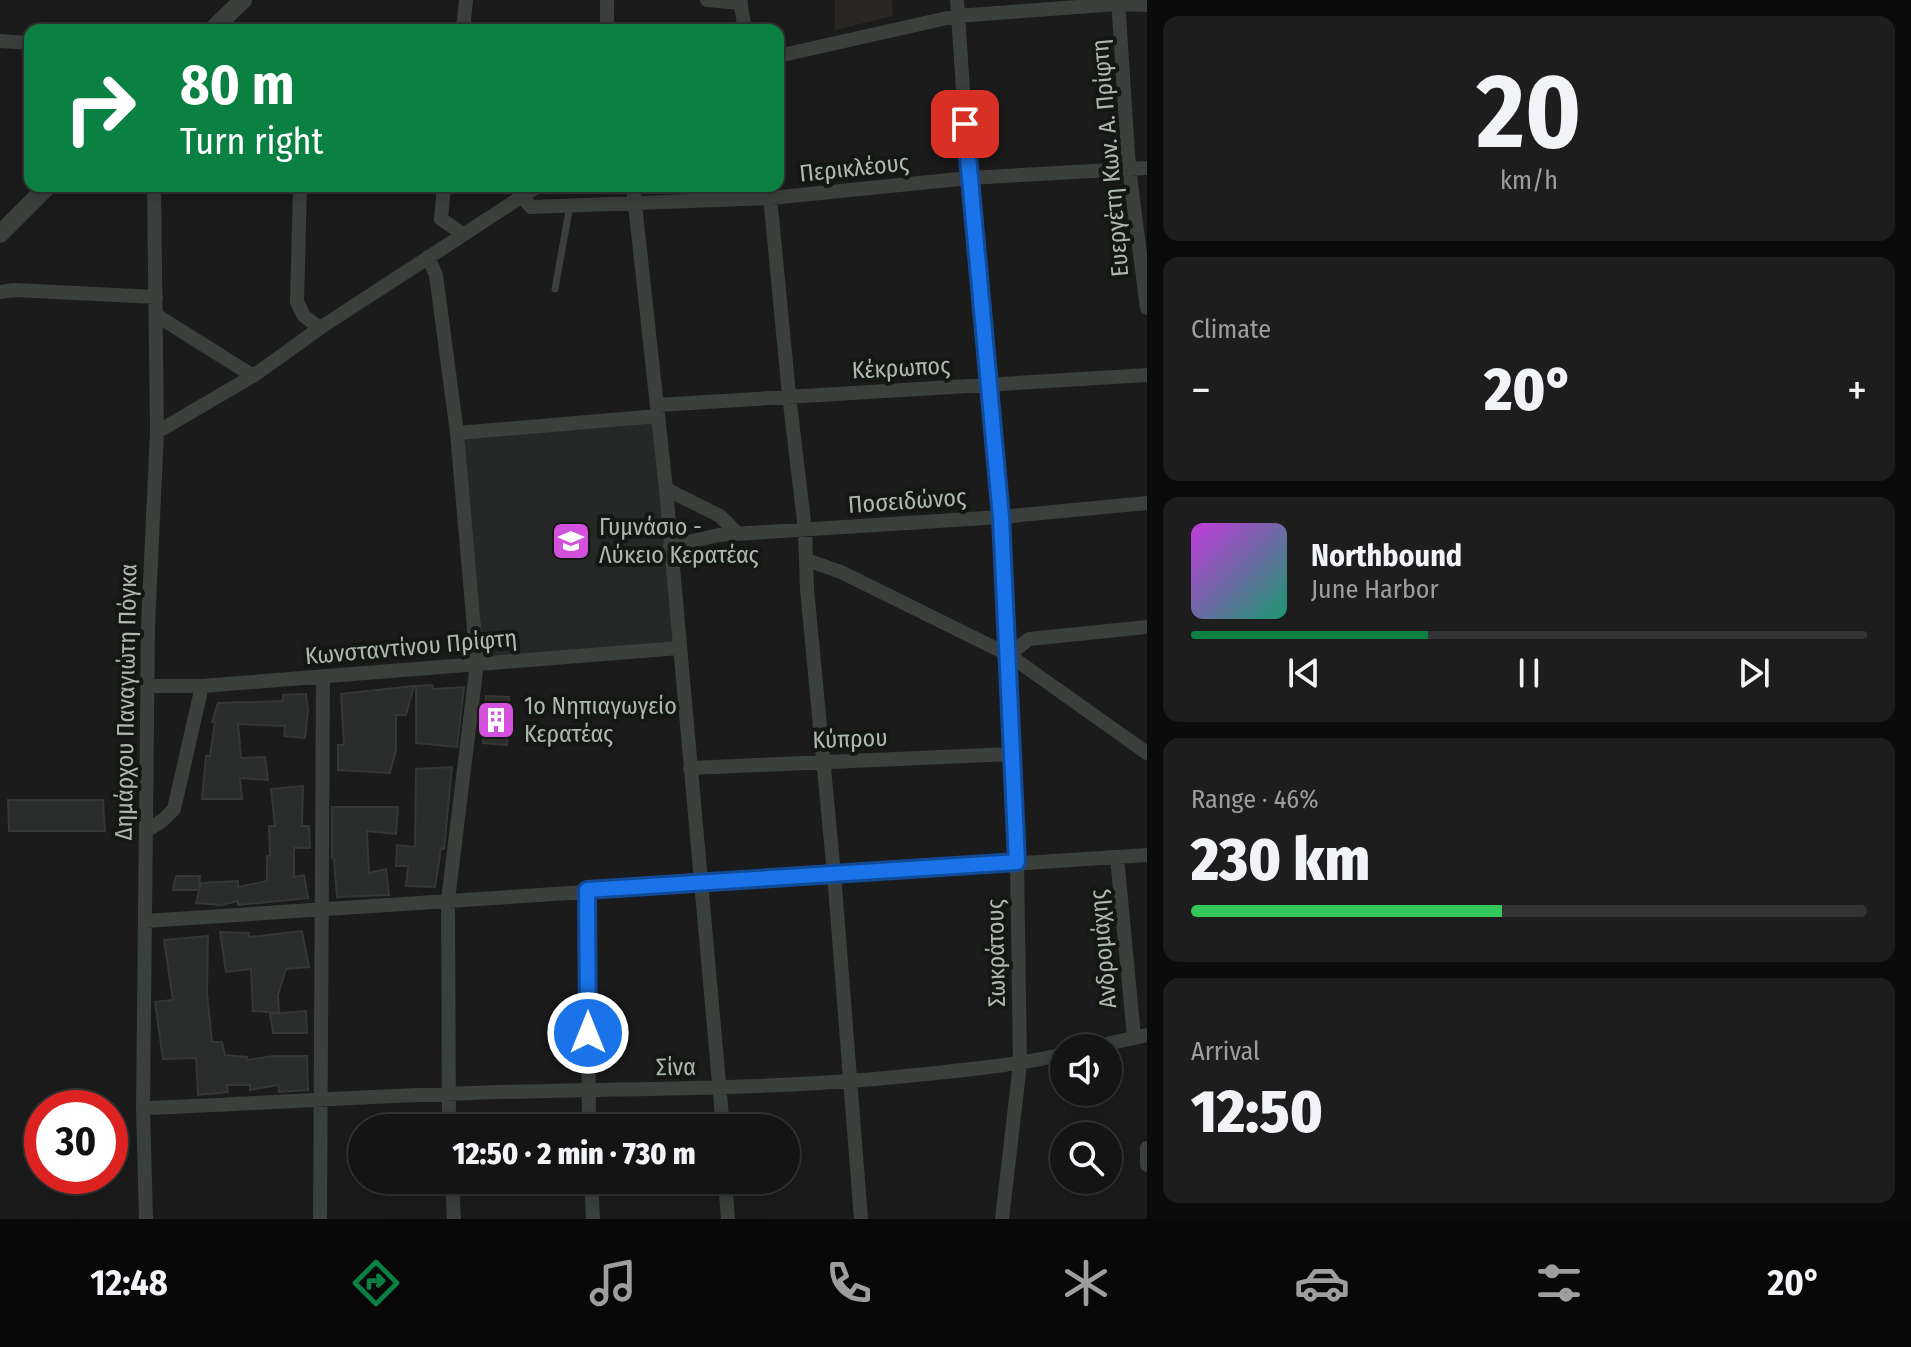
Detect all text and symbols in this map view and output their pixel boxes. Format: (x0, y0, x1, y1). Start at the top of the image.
street label: Ευεργέτη Κων. Α. Πρίφτη (1086, 38, 1134, 278)
text: 20 (1477, 50, 1581, 175)
text: 80 m (180, 52, 295, 119)
icon: right (48, 56, 152, 160)
pin (931, 90, 999, 158)
icon: arrive (943, 102, 987, 146)
text: Turn right (180, 120, 323, 164)
street label: Περικλέους (798, 148, 910, 188)
text: km/h (1500, 165, 1558, 196)
text: Climate (1191, 314, 1271, 345)
street label: Κέκρωπος (851, 351, 951, 385)
text: 20° (1484, 354, 1574, 426)
text: − (1191, 364, 1211, 417)
text: + (1847, 364, 1867, 417)
street label: Ποσειδώνος (847, 483, 967, 519)
place label: Γυμνάσιο - Λύκειο Κερατέας (599, 513, 759, 569)
school or university icon: Γυμνάσιο - Λύκειο Κερατέας (550, 520, 592, 562)
text: Northbound (1311, 538, 1462, 574)
street label: Δημάρχου Παναγιώτη Πόγκα (110, 563, 142, 841)
text: June Harbor (1311, 574, 1439, 605)
street label: Κωνσταντίνου Πρίφτη (304, 624, 518, 670)
icon: previous (1282, 651, 1326, 695)
icon: pause (1507, 651, 1551, 695)
icon: next (1732, 651, 1776, 695)
place label: 1ο Νηπιαγωγείο Κερατέας (524, 692, 677, 748)
building icon: 1ο Νηπιαγωγείο Κερατέας (475, 699, 517, 741)
street label: Κύπρου (812, 724, 888, 754)
text: Range · 46% (1191, 784, 1319, 815)
text: 230 km (1191, 824, 1370, 896)
street label: Ανδρομάχης (1084, 888, 1122, 1010)
street label: Σωκράτους (981, 899, 1011, 1007)
position arrow (546, 991, 630, 1075)
map controls (1050, 1034, 1122, 1194)
button: sound (1050, 1034, 1122, 1106)
text: Arrival (1191, 1036, 1260, 1067)
street label: Σίνα (656, 1053, 696, 1081)
text: 12:50 (1191, 1076, 1323, 1148)
speed limit sign: 30 (24, 1090, 128, 1194)
button: search (1050, 1122, 1122, 1194)
text: 12:50 · 2 min · 730 m (453, 1136, 696, 1172)
icon: directions (348, 1255, 404, 1311)
icon: music (585, 1255, 641, 1311)
icon: phone (821, 1255, 877, 1311)
icon: climate (1058, 1255, 1114, 1311)
icon: car (1294, 1255, 1350, 1311)
icon: filters (1531, 1255, 1587, 1311)
text: 12:48 (90, 1261, 168, 1305)
text: 20° (1767, 1261, 1821, 1305)

